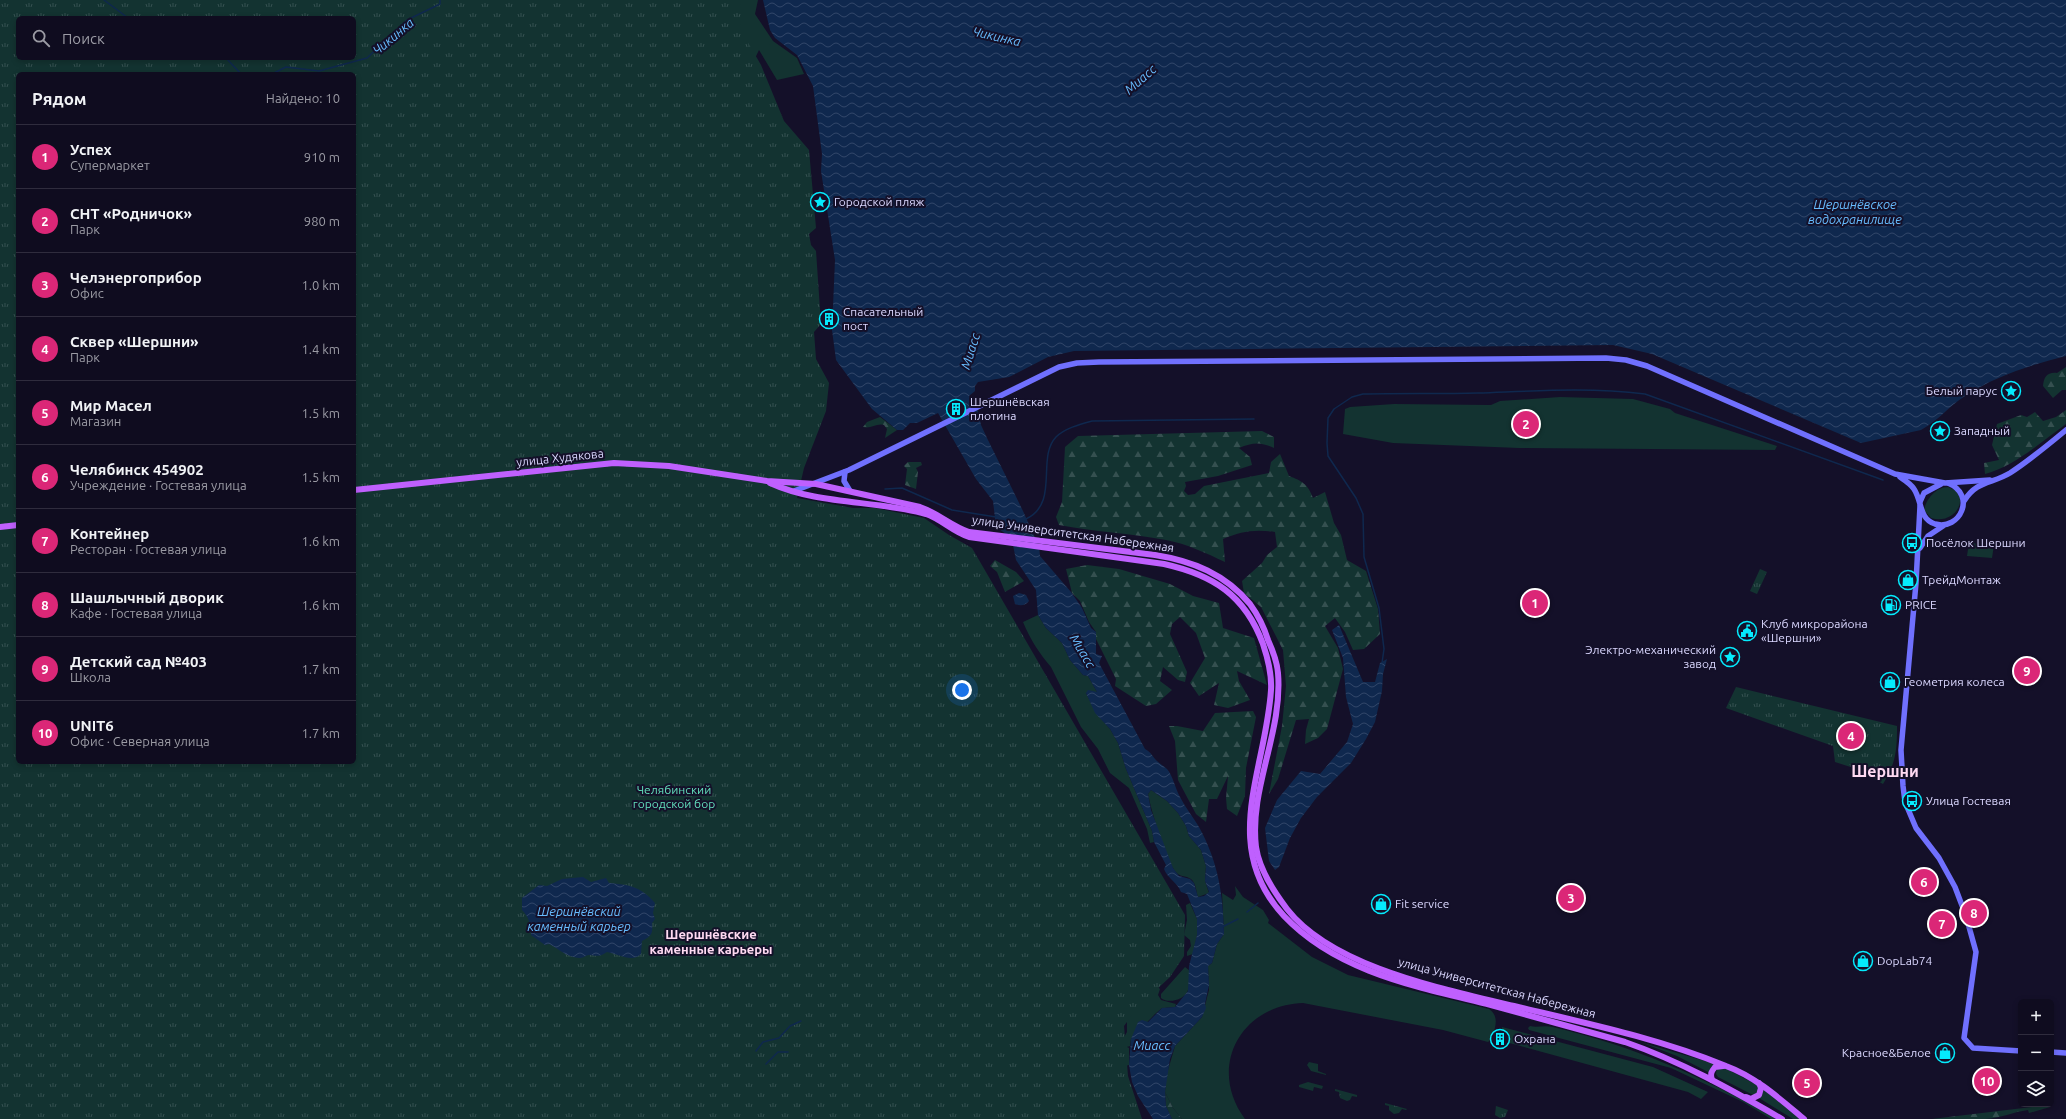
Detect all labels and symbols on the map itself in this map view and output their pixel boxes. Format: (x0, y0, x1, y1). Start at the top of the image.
water label: Чикинка (370, 15, 416, 57)
water label: Чикинка (972, 24, 1022, 48)
water label: Миасс (1121, 61, 1159, 96)
place icon: Городской пляж (809, 191, 831, 213)
place label: Городской пляж (834, 195, 925, 208)
water label: Шершнёвское водохранилище (1808, 197, 1902, 226)
place label: Спасательный пост (843, 305, 923, 332)
building icon: Спасательный пост (818, 308, 840, 330)
water label: Миасс (958, 330, 982, 371)
place icon: Белый парус (2000, 380, 2022, 402)
place label: Белый парус (1926, 384, 1997, 397)
place label: Шершнёвская плотина (970, 395, 1050, 422)
building icon: Шершнёвская плотина (945, 398, 967, 420)
pin: 2 (1513, 409, 1539, 439)
place icon: Западный (1929, 420, 1951, 442)
place label: Западный (1954, 424, 2010, 437)
street label: улица Худякова (516, 446, 604, 469)
street label: улица Университетская Набережная (971, 513, 1175, 554)
bus stop icon: Посёлок Шершни (1901, 532, 1923, 554)
place label: Посёлок Шершни (1926, 536, 2026, 549)
shop icon: ТрейдМонтаж (1897, 569, 1919, 591)
place label: ТрейдМонтаж (1922, 573, 2001, 586)
pin: 1 (1522, 588, 1548, 618)
fuel station icon: PRICE (1880, 594, 1902, 616)
place label: PRICE (1905, 598, 1937, 611)
place label: Клуб микрорайона «Шершни» (1761, 617, 1868, 644)
public building icon: Клуб микрорайона «Шершни» (1736, 620, 1758, 642)
water label: Миасс (1067, 631, 1099, 671)
place label: Электро-механический завод (1585, 643, 1716, 670)
place icon: Электро-механический завод (1719, 646, 1741, 668)
pin: 9 (2014, 656, 2040, 686)
shop icon: Геометрия колеса (1879, 671, 1901, 693)
place label: Геометрия колеса (1904, 675, 2005, 688)
your location (952, 680, 972, 700)
pin: 4 (1838, 721, 1864, 751)
district label: Шершни (1851, 762, 1919, 780)
park label: Челябинский городской бор (633, 783, 715, 810)
bus stop icon: Улица Гостевая (1901, 790, 1923, 812)
place label: Улица Гостевая (1926, 794, 2011, 807)
pin: 6 (1911, 867, 1937, 897)
pin: 3 (1558, 883, 1584, 913)
shop icon: Fit service (1370, 893, 1392, 915)
place label: Fit service (1395, 897, 1449, 910)
pin: 8 (1961, 898, 1987, 928)
water label: Шершнёвский каменный карьер (527, 904, 631, 933)
pin: 7 (1929, 909, 1955, 939)
district label: Шершнёвские каменные карьеры (649, 927, 773, 956)
shop icon: DopLab74 (1852, 950, 1874, 972)
place label: DopLab74 (1877, 954, 1933, 967)
street label: улица Университетская Набережная (1397, 955, 1597, 1020)
building icon: Охрана (1489, 1028, 1511, 1050)
place label: Охрана (1514, 1032, 1556, 1045)
water label: Миасс (1133, 1038, 1171, 1052)
shop icon: Красное&Белое (1934, 1042, 1956, 1064)
place label: Красное&Белое (1842, 1046, 1931, 1059)
pin: 10 (1974, 1066, 2000, 1096)
pin: 5 (1794, 1068, 1820, 1098)

